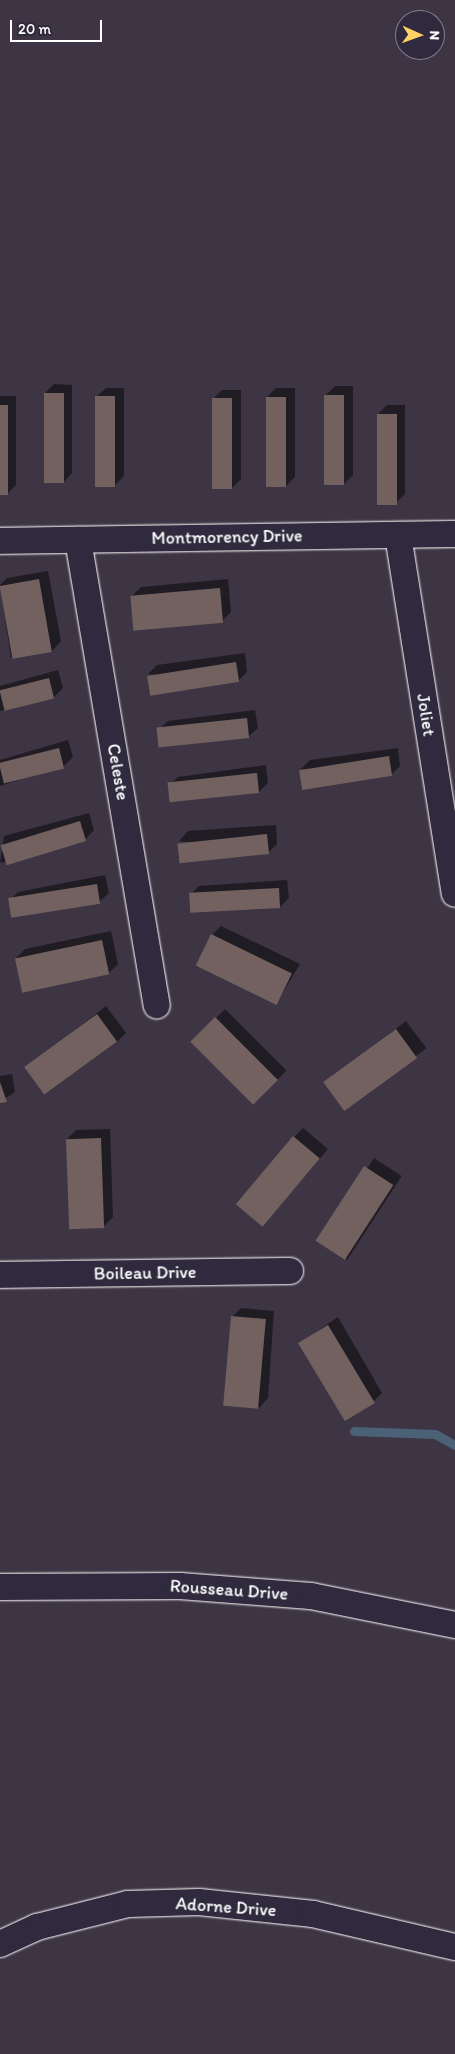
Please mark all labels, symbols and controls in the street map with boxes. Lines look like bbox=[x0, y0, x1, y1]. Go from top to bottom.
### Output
scale bar bbox=[12, 10, 105, 42]
north arrow bbox=[395, 10, 445, 60]
text: 20 m bbox=[18, 20, 51, 38]
text: N bbox=[426, 30, 443, 41]
street label: Montmorency Drive bbox=[151, 525, 303, 549]
street label: Joliet bbox=[412, 692, 440, 738]
street label: Celeste bbox=[102, 742, 134, 802]
street label: Boileau Drive bbox=[93, 1261, 197, 1285]
street label: Rousseau Drive bbox=[169, 1575, 289, 1605]
street label: Adorne Drive bbox=[175, 1893, 277, 1921]

